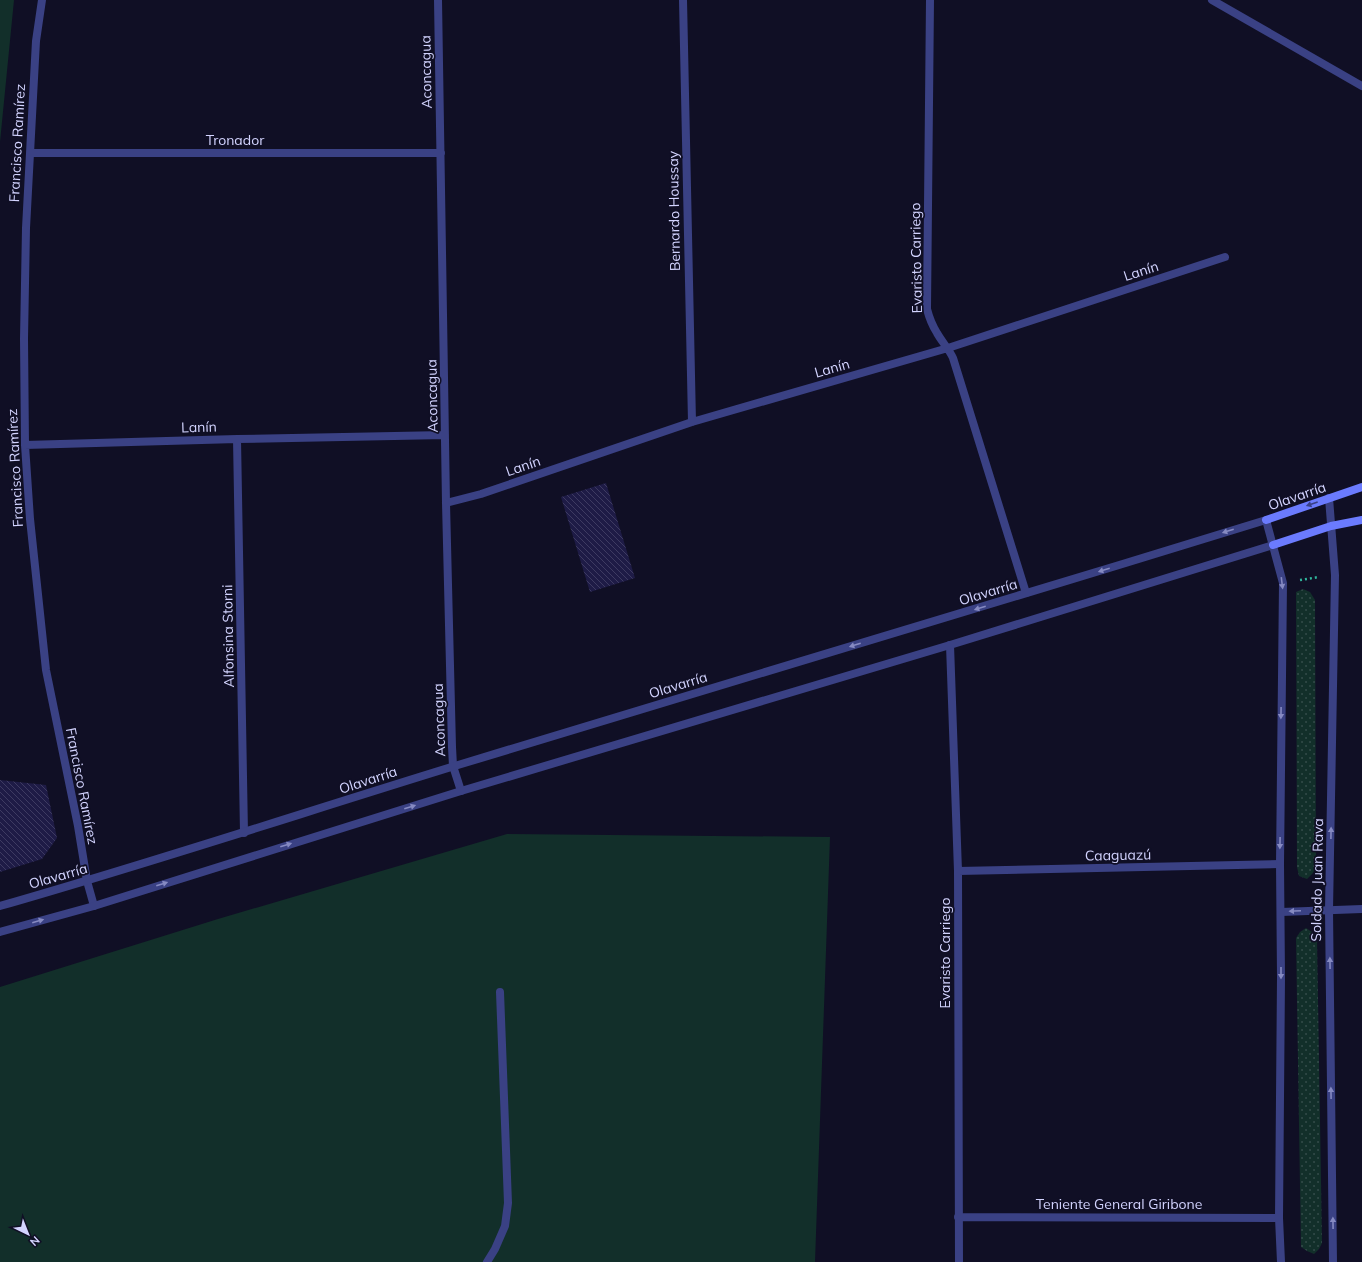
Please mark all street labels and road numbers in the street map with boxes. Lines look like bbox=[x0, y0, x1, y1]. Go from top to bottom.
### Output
street label: Aconcagua bbox=[416, 35, 436, 109]
street label: Francisco Ramírez bbox=[5, 83, 29, 203]
street label: Tronador bbox=[206, 131, 265, 149]
street label: Bernardo Houssay bbox=[664, 150, 684, 271]
street label: Evaristo Carriego bbox=[906, 202, 926, 314]
street label: Lanín bbox=[1121, 257, 1161, 285]
street label: Lanín bbox=[812, 354, 852, 382]
street label: Aconcagua bbox=[422, 359, 442, 433]
street label: Francisco Ramírez bbox=[3, 408, 27, 528]
street label: Lanín bbox=[181, 417, 217, 437]
street label: Lanín bbox=[503, 452, 543, 480]
street label: Olavarría bbox=[1266, 478, 1328, 514]
street label: Olavarría bbox=[957, 575, 1019, 609]
street label: Alfonsina Storni bbox=[218, 584, 238, 688]
street label: Olavarría bbox=[647, 668, 709, 702]
street label: Aconcagua bbox=[429, 683, 449, 757]
street label: Francisco Ramírez bbox=[62, 726, 102, 846]
street label: Olavarría bbox=[337, 762, 399, 798]
street label: Soldado Juan Rava bbox=[1307, 818, 1327, 942]
street label: Caaguazú bbox=[1085, 845, 1151, 865]
street label: Olavarría bbox=[27, 859, 89, 893]
street label: Evaristo Carriego bbox=[936, 898, 954, 1008]
street label: Teniente General Giribone bbox=[1036, 1195, 1202, 1213]

